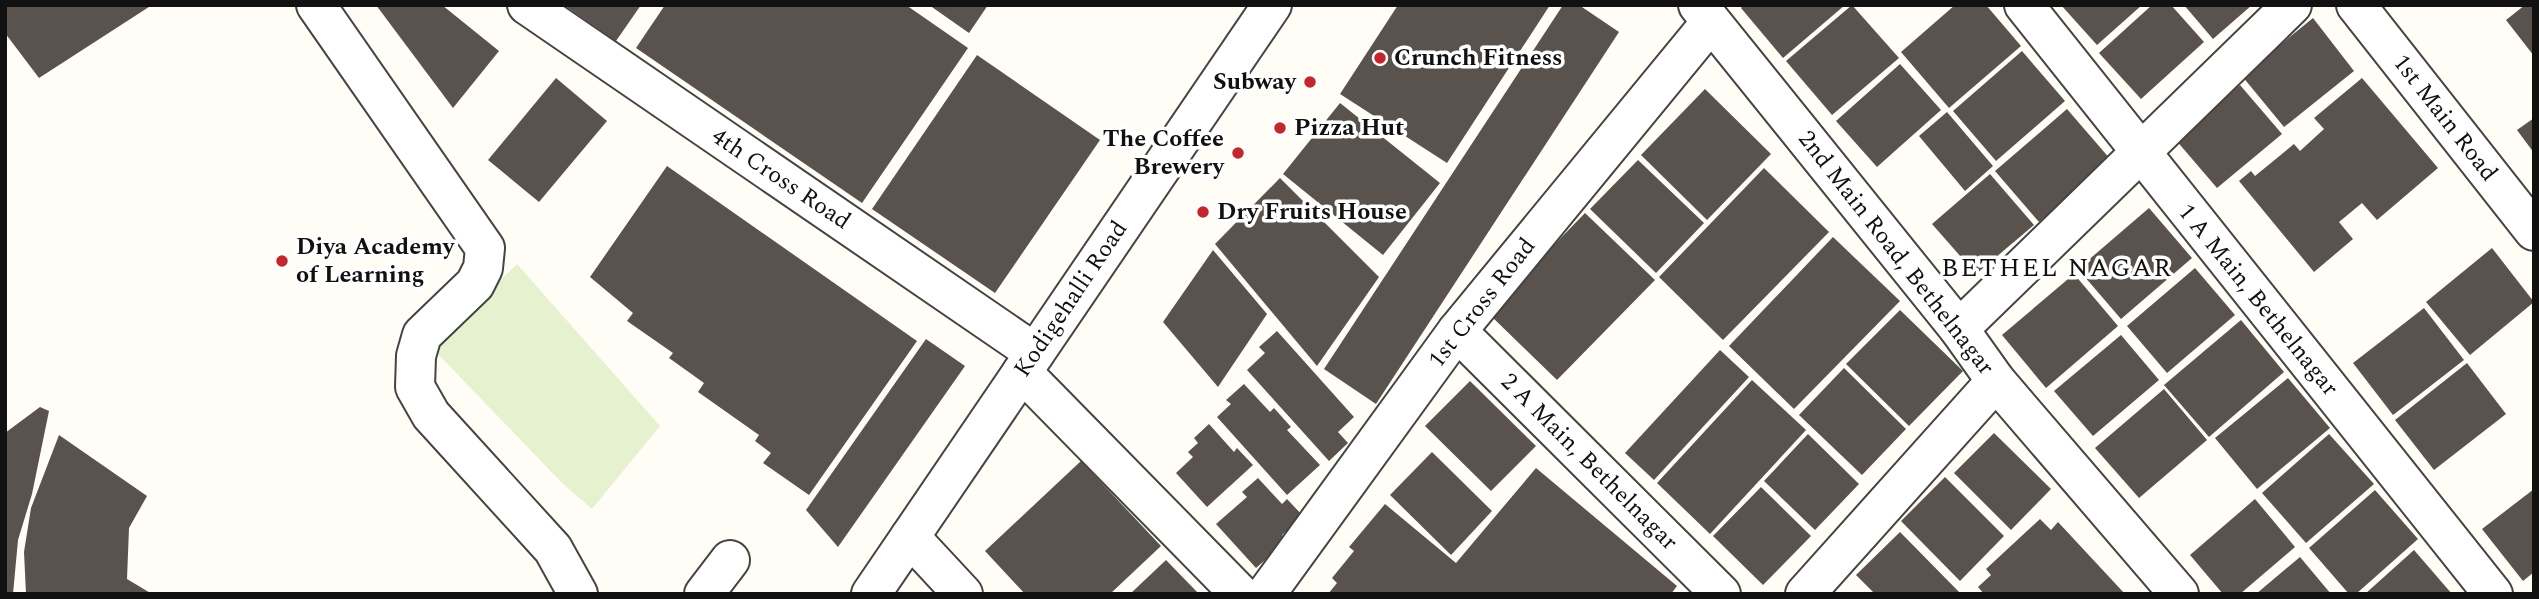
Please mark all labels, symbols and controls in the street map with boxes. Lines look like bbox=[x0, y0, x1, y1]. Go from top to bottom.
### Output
place label: Crunch Fitness bbox=[1394, 40, 1562, 76]
street label: 1st Main Road bbox=[2384, 47, 2506, 189]
marker: Crunch Fitness bbox=[1372, 50, 1388, 66]
place label: Subway bbox=[1213, 64, 1298, 100]
marker: Subway bbox=[1302, 74, 1318, 90]
place label: Pizza Hut bbox=[1294, 110, 1404, 146]
street label: 4th Cross Road bbox=[704, 119, 858, 239]
marker: Pizza Hut bbox=[1272, 120, 1288, 136]
place label: The Coffee Brewery bbox=[1103, 121, 1226, 185]
street label: 2nd Main Road, Bethelnagar bbox=[1789, 123, 2003, 383]
marker: The Coffee Brewery bbox=[1230, 145, 1246, 161]
place label: Dry Fruits House bbox=[1217, 194, 1407, 230]
street label: 1 A Main, Bethelnagar bbox=[2169, 196, 2347, 404]
marker: Dry Fruits House bbox=[1195, 204, 1211, 220]
street label: Kodigehalli Road bbox=[1005, 213, 1137, 385]
place label: Diya Academy of Learning bbox=[296, 229, 456, 293]
street label: 1st Cross Road bbox=[1419, 230, 1545, 376]
district label: BETHEL NAGAR bbox=[1941, 248, 2173, 288]
marker: Diya Academy of Learning bbox=[274, 253, 290, 269]
street label: 2 A Main, Bethelnagar bbox=[1492, 365, 1686, 559]

